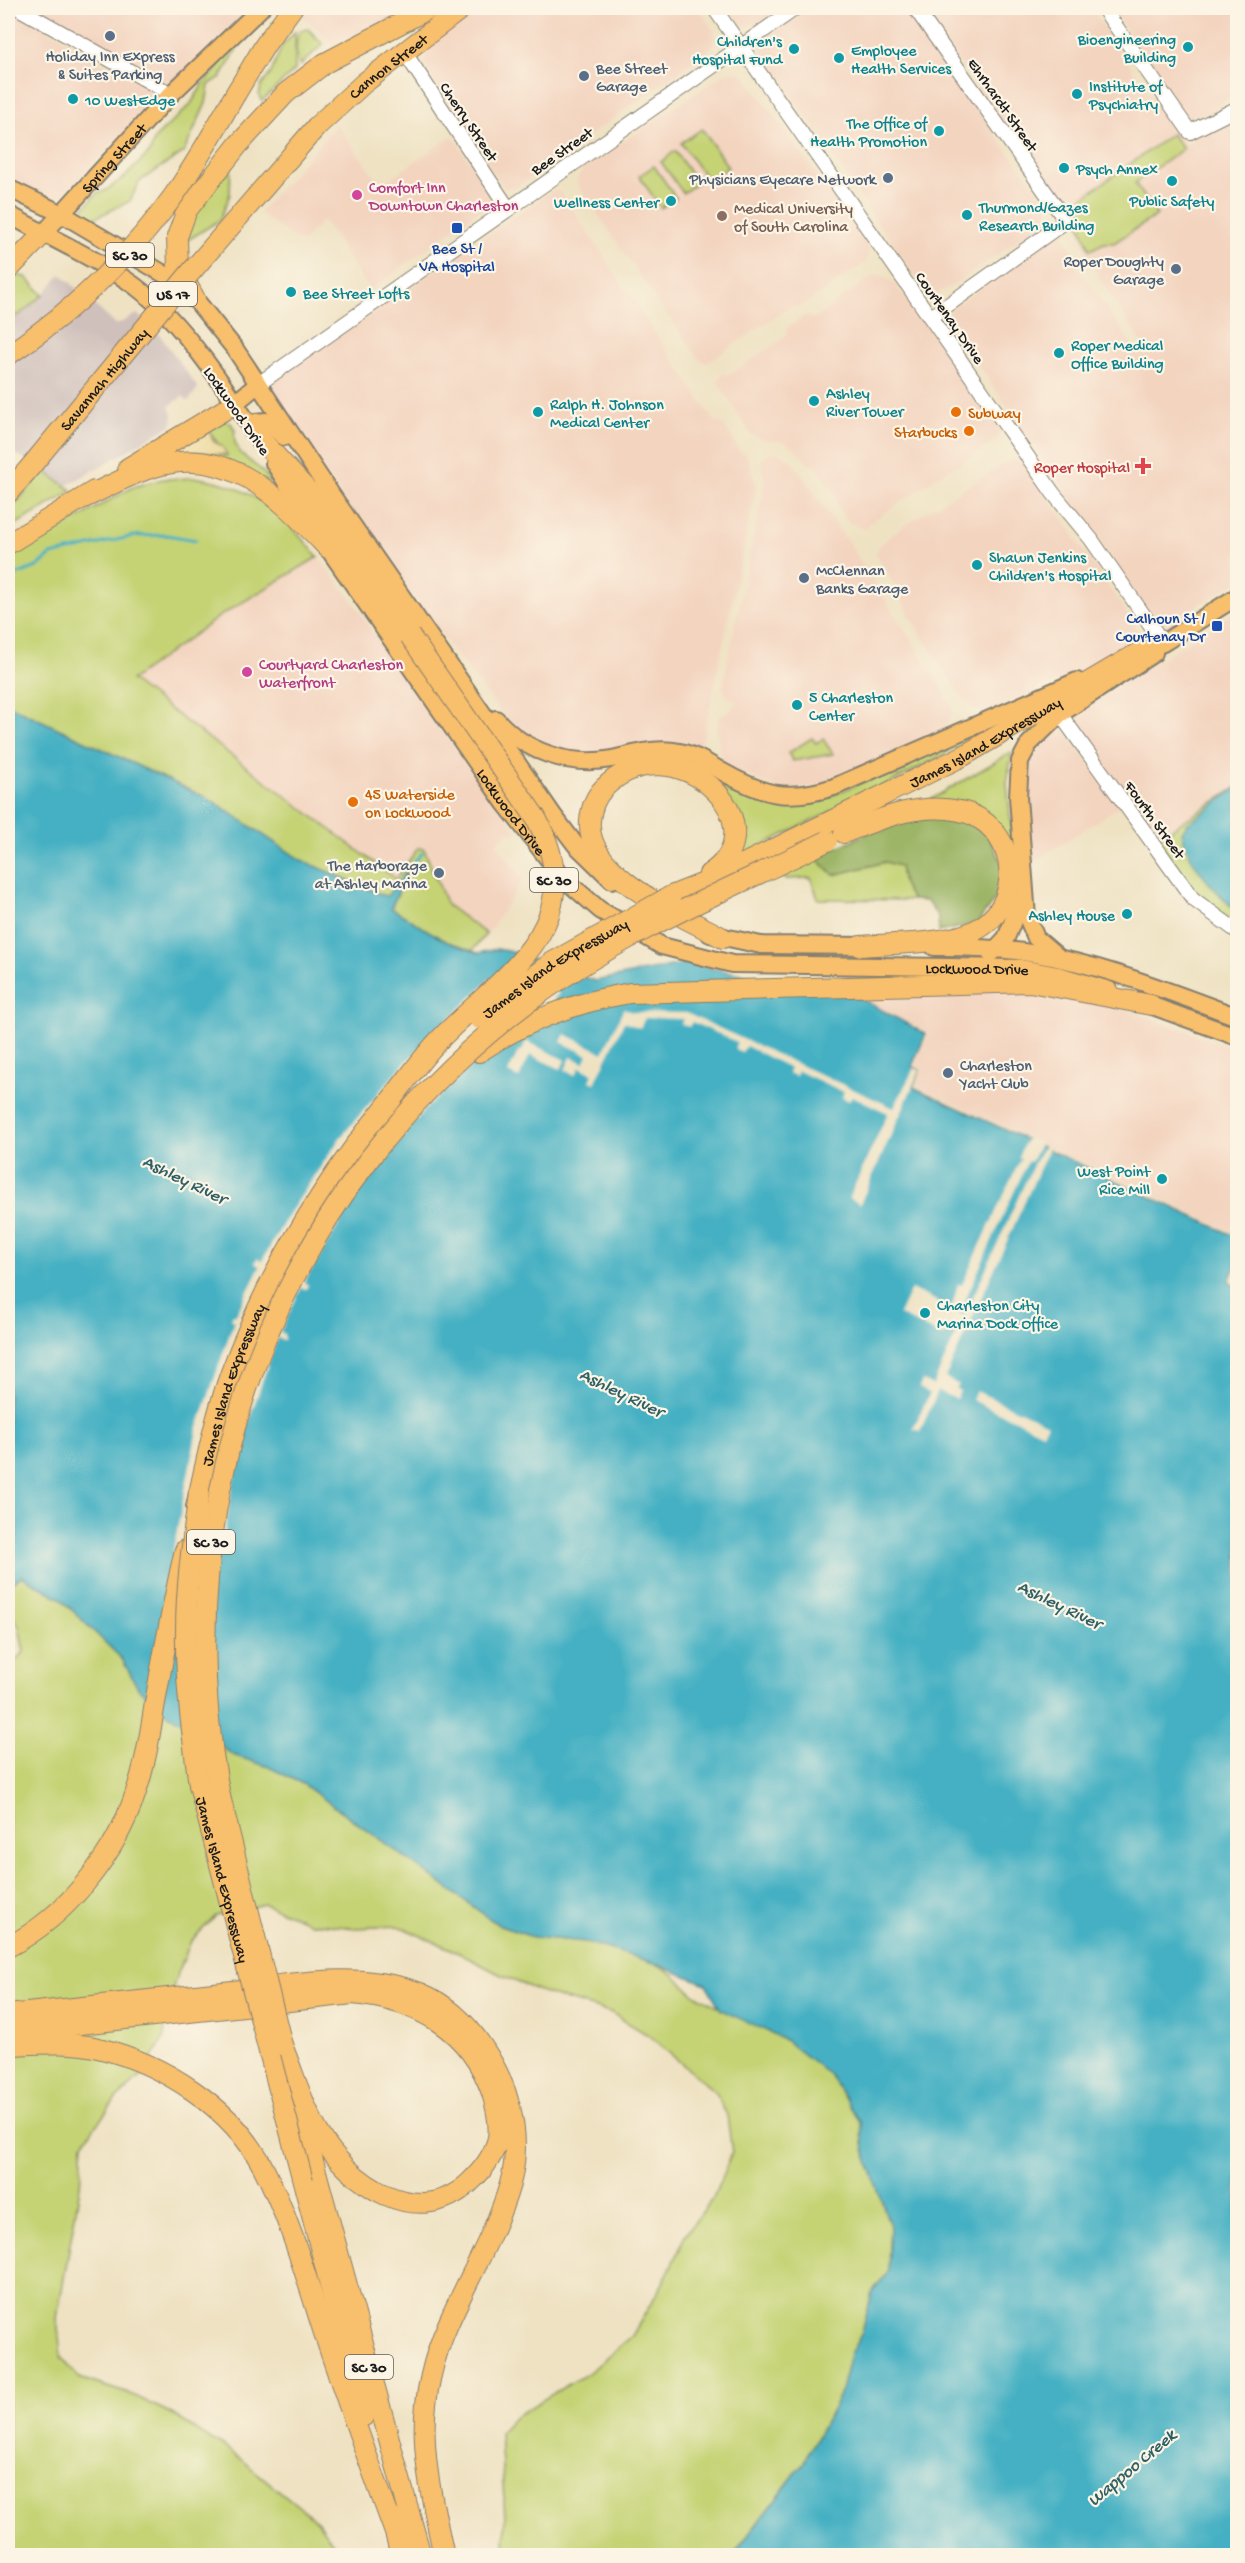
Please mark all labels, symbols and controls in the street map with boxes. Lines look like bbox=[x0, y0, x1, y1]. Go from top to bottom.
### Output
marker: Holiday Inn Express & Suites Parking bbox=[103, 29, 117, 43]
street label: Cannon Street bbox=[346, 31, 434, 105]
place label: Bioengineering Building bbox=[1077, 32, 1176, 69]
place label: Children's Hospital Fund bbox=[692, 34, 784, 71]
marker: Bioengineering Building bbox=[1181, 40, 1195, 54]
marker: Children's Hospital Fund bbox=[787, 42, 801, 56]
place label: Employee Health Services bbox=[851, 43, 952, 80]
place label: Holiday Inn Express & Suites Parking bbox=[45, 49, 176, 86]
marker: Employee Health Services bbox=[832, 51, 846, 65]
street label: Ehrhardt Street bbox=[962, 56, 1041, 158]
place label: Bee Street Garage bbox=[595, 61, 669, 98]
marker: Bee Street Garage bbox=[577, 69, 591, 83]
place label: Institute of Psychiatry bbox=[1088, 79, 1163, 116]
street label: Cherry Street bbox=[434, 80, 501, 167]
marker: Institute of Psychiatry bbox=[1070, 87, 1084, 101]
marker: 10 WestEdge bbox=[66, 92, 80, 106]
place label: 10 WestEdge bbox=[84, 93, 176, 112]
place label: The Office of Health Promotion bbox=[810, 116, 928, 153]
street label: Spring Street bbox=[79, 120, 153, 198]
street label: Bee Street bbox=[528, 124, 599, 182]
marker: The Office of Health Promotion bbox=[932, 124, 946, 138]
marker: Psych Annex bbox=[1057, 161, 1071, 175]
place label: Psych Annex bbox=[1075, 162, 1158, 181]
marker: Physicians Eyecare Network bbox=[881, 171, 895, 185]
place label: Physicians Eyecare Network bbox=[688, 172, 878, 191]
marker: Public Safety bbox=[1165, 174, 1179, 188]
place label: Comfort Inn Downtown Charleston bbox=[368, 180, 519, 217]
marker: Comfort Inn Downtown Charleston bbox=[350, 188, 364, 202]
marker: Wellness Center bbox=[664, 194, 678, 208]
place label: Public Safety bbox=[1129, 194, 1215, 213]
place label: Wellness Center bbox=[554, 195, 660, 214]
place label: Thurmond/Gazes Research Building bbox=[978, 200, 1094, 237]
place label: Medical University of South Carolina bbox=[734, 201, 853, 238]
marker: Thurmond/Gazes Research Building bbox=[960, 208, 974, 222]
marker: Medical University of South Carolina bbox=[715, 209, 729, 223]
marker: Bee St / VA Hospital bbox=[450, 221, 464, 235]
place label: Bee St / VA Hospital bbox=[418, 241, 495, 278]
road number: SC 30 bbox=[106, 243, 154, 267]
place label: Roper Doughty Garage bbox=[1063, 254, 1165, 291]
marker: Roper Doughty Garage bbox=[1169, 262, 1183, 276]
street label: Courtenay Drive bbox=[909, 269, 987, 369]
road number: US 17 bbox=[149, 282, 197, 306]
marker: Bee Street Lofts bbox=[284, 285, 298, 299]
place label: Bee Street Lofts bbox=[302, 286, 411, 305]
street label: Savannah Highway bbox=[58, 325, 154, 436]
place label: Roper Medical Office Building bbox=[1071, 338, 1164, 375]
marker: Roper Medical Office Building bbox=[1052, 346, 1066, 360]
street label: Lockwood Drive bbox=[198, 364, 273, 461]
place label: Ashley River Tower bbox=[826, 386, 905, 423]
marker: Ashley River Tower bbox=[807, 394, 821, 408]
place label: Ralph H. Johnson Medical Center bbox=[550, 397, 664, 434]
marker: Ralph H. Johnson Medical Center bbox=[531, 405, 545, 419]
marker: Subway bbox=[949, 405, 963, 419]
place label: Subway bbox=[968, 406, 1021, 425]
marker: Starbucks bbox=[962, 424, 976, 438]
place label: Starbucks bbox=[894, 425, 958, 444]
marker: Roper Hospital bbox=[1134, 457, 1152, 475]
place label: Roper Hospital bbox=[1034, 460, 1130, 479]
place label: Shawn Jenkins Children's Hospital bbox=[989, 550, 1112, 587]
marker: Shawn Jenkins Children's Hospital bbox=[970, 558, 984, 572]
place label: McClennan Banks Garage bbox=[815, 563, 909, 600]
marker: McClennan Banks Garage bbox=[797, 571, 811, 585]
place label: Calhoun St / Courtenay Dr bbox=[1116, 611, 1206, 648]
marker: Calhoun St / Courtenay Dr bbox=[1210, 619, 1224, 633]
place label: Courtyard Charleston Waterfront bbox=[259, 657, 404, 694]
marker: Courtyard Charleston Waterfront bbox=[240, 665, 254, 679]
place label: 5 Charleston Center bbox=[809, 690, 894, 727]
street label: James Island Expressway bbox=[907, 694, 1066, 794]
marker: 5 Charleston Center bbox=[790, 698, 804, 712]
street label: Lockwood Drive bbox=[471, 766, 549, 861]
street label: Fourth Street bbox=[1118, 778, 1189, 865]
place label: 45 Waterside on Lockwood bbox=[365, 787, 455, 824]
marker: 45 Waterside on Lockwood bbox=[346, 795, 360, 809]
place label: The Harborage at Ashley Marina bbox=[315, 858, 428, 895]
marker: The Harborage at Ashley Marina bbox=[432, 866, 446, 880]
road number: SC 30 bbox=[530, 868, 578, 892]
marker: Ashley House bbox=[1120, 907, 1134, 921]
place label: Ashley House bbox=[1029, 908, 1116, 927]
street label: James Island Expressway bbox=[480, 916, 633, 1024]
street label: Lockwood Drive bbox=[925, 961, 1031, 982]
place label: Charleston Yacht Club bbox=[958, 1058, 1032, 1095]
marker: Charleston Yacht Club bbox=[941, 1066, 955, 1080]
water label: Ashley River bbox=[139, 1152, 232, 1212]
place label: West Point Rice Mill bbox=[1077, 1164, 1151, 1201]
marker: West Point Rice Mill bbox=[1155, 1172, 1169, 1186]
place label: Charleston City Marina Dock Office bbox=[937, 1298, 1059, 1335]
street label: James Island Expressway bbox=[199, 1301, 272, 1468]
marker: Charleston City Marina Dock Office bbox=[918, 1306, 932, 1320]
water label: Ashley River bbox=[576, 1365, 669, 1425]
road number: SC 30 bbox=[187, 1530, 235, 1554]
water label: Ashley River bbox=[1014, 1577, 1107, 1637]
street label: James Island Expressway bbox=[190, 1795, 251, 1965]
road number: SC 30 bbox=[345, 2355, 393, 2379]
water label: Wappoo Creek bbox=[1084, 2425, 1182, 2512]

